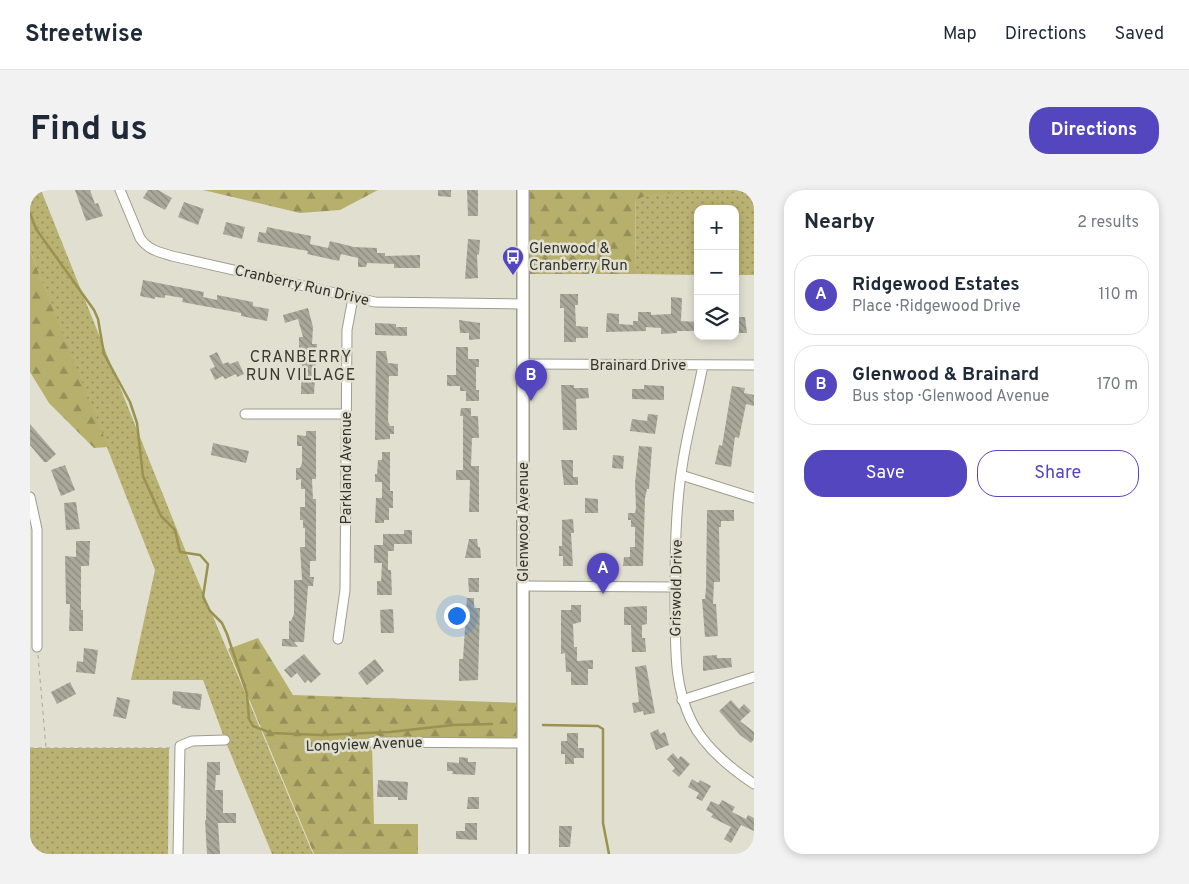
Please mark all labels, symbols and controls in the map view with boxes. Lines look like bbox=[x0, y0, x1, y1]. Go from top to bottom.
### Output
text: Streetwise bbox=[25, 20, 143, 50]
text: Map bbox=[943, 23, 977, 46]
text: Directions bbox=[1005, 23, 1087, 46]
text: Saved bbox=[1115, 23, 1164, 46]
button: Directions bbox=[1029, 107, 1159, 154]
text: Find us bbox=[30, 108, 148, 152]
map controls bbox=[694, 205, 739, 340]
button: + bbox=[694, 205, 739, 250]
text: Nearby bbox=[804, 209, 875, 236]
text: 2 results bbox=[1077, 213, 1139, 233]
place label: Glenwood & Cranberry Run bbox=[529, 240, 628, 276]
bus stop icon: Glenwood & Cranberry Run bbox=[501, 245, 525, 276]
button: − bbox=[694, 250, 739, 295]
street label: Cranberry Run Drive bbox=[232, 262, 371, 311]
text: Ridgewood Estates bbox=[852, 273, 1020, 297]
text: A bbox=[815, 285, 827, 305]
text: 110 m bbox=[1098, 285, 1138, 305]
button: layers bbox=[694, 295, 739, 340]
text: Place · Ridgewood Drive bbox=[852, 297, 1021, 317]
district label: CRANBERRY RUN VILLAGE bbox=[246, 348, 356, 386]
street label: Brainard Drive bbox=[590, 357, 686, 376]
pin: B bbox=[515, 360, 547, 401]
text: Glenwood & Brainard bbox=[852, 363, 1039, 387]
text: B bbox=[815, 375, 827, 395]
text: 170 m bbox=[1097, 375, 1138, 395]
text: Bus stop · Glenwood Avenue bbox=[852, 387, 1049, 407]
street label: Parkland Avenue bbox=[338, 411, 357, 525]
button: Save bbox=[804, 450, 967, 497]
button: Share bbox=[977, 450, 1139, 497]
street label: Glenwood Avenue bbox=[515, 462, 534, 582]
street label: Griswold Drive bbox=[667, 539, 688, 637]
pin: A bbox=[587, 553, 619, 594]
your location bbox=[444, 603, 470, 629]
street label: Longview Avenue bbox=[305, 734, 423, 757]

